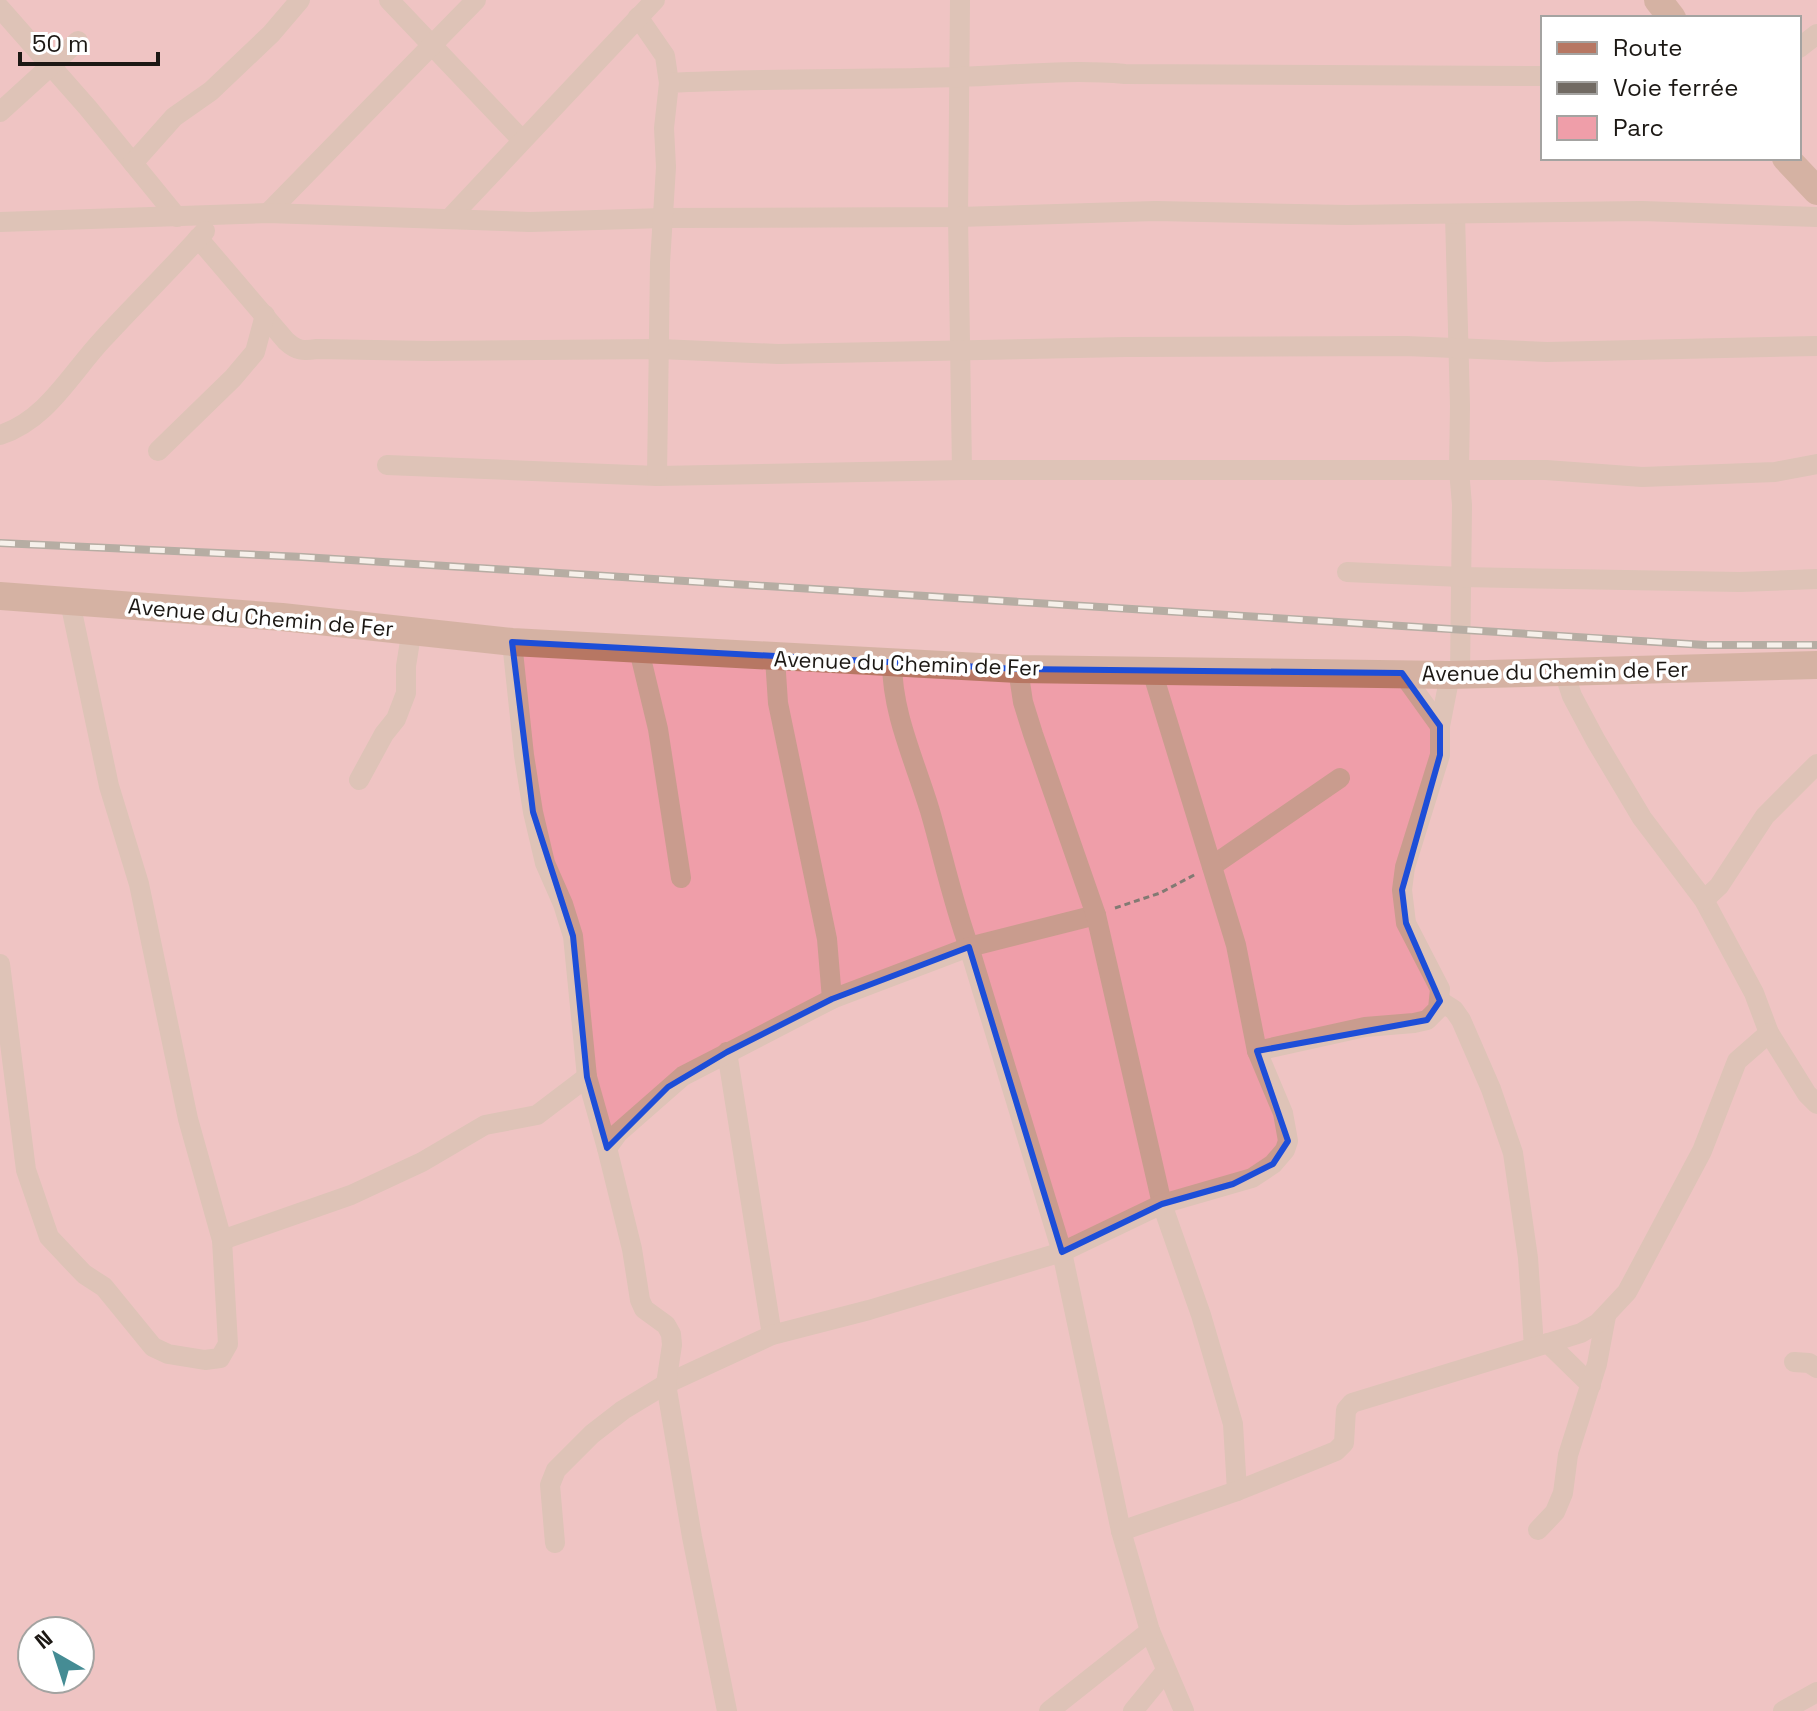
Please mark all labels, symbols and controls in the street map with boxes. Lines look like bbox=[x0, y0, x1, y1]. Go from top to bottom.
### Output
scale bar bbox=[20, 16, 158, 66]
legend bbox=[1541, 16, 1801, 160]
text: 50 m bbox=[32, 28, 89, 59]
text: Route bbox=[1613, 32, 1682, 63]
text: Voie ferrée bbox=[1613, 72, 1738, 103]
text: Parc bbox=[1613, 112, 1664, 143]
street label: Avenue du Chemin de Fer bbox=[127, 591, 395, 643]
street label: Avenue du Chemin de Fer bbox=[773, 644, 1041, 682]
street label: Avenue du Chemin de Fer bbox=[1421, 655, 1689, 687]
north arrow bbox=[16, 1615, 96, 1695]
text: N bbox=[29, 1624, 58, 1655]

